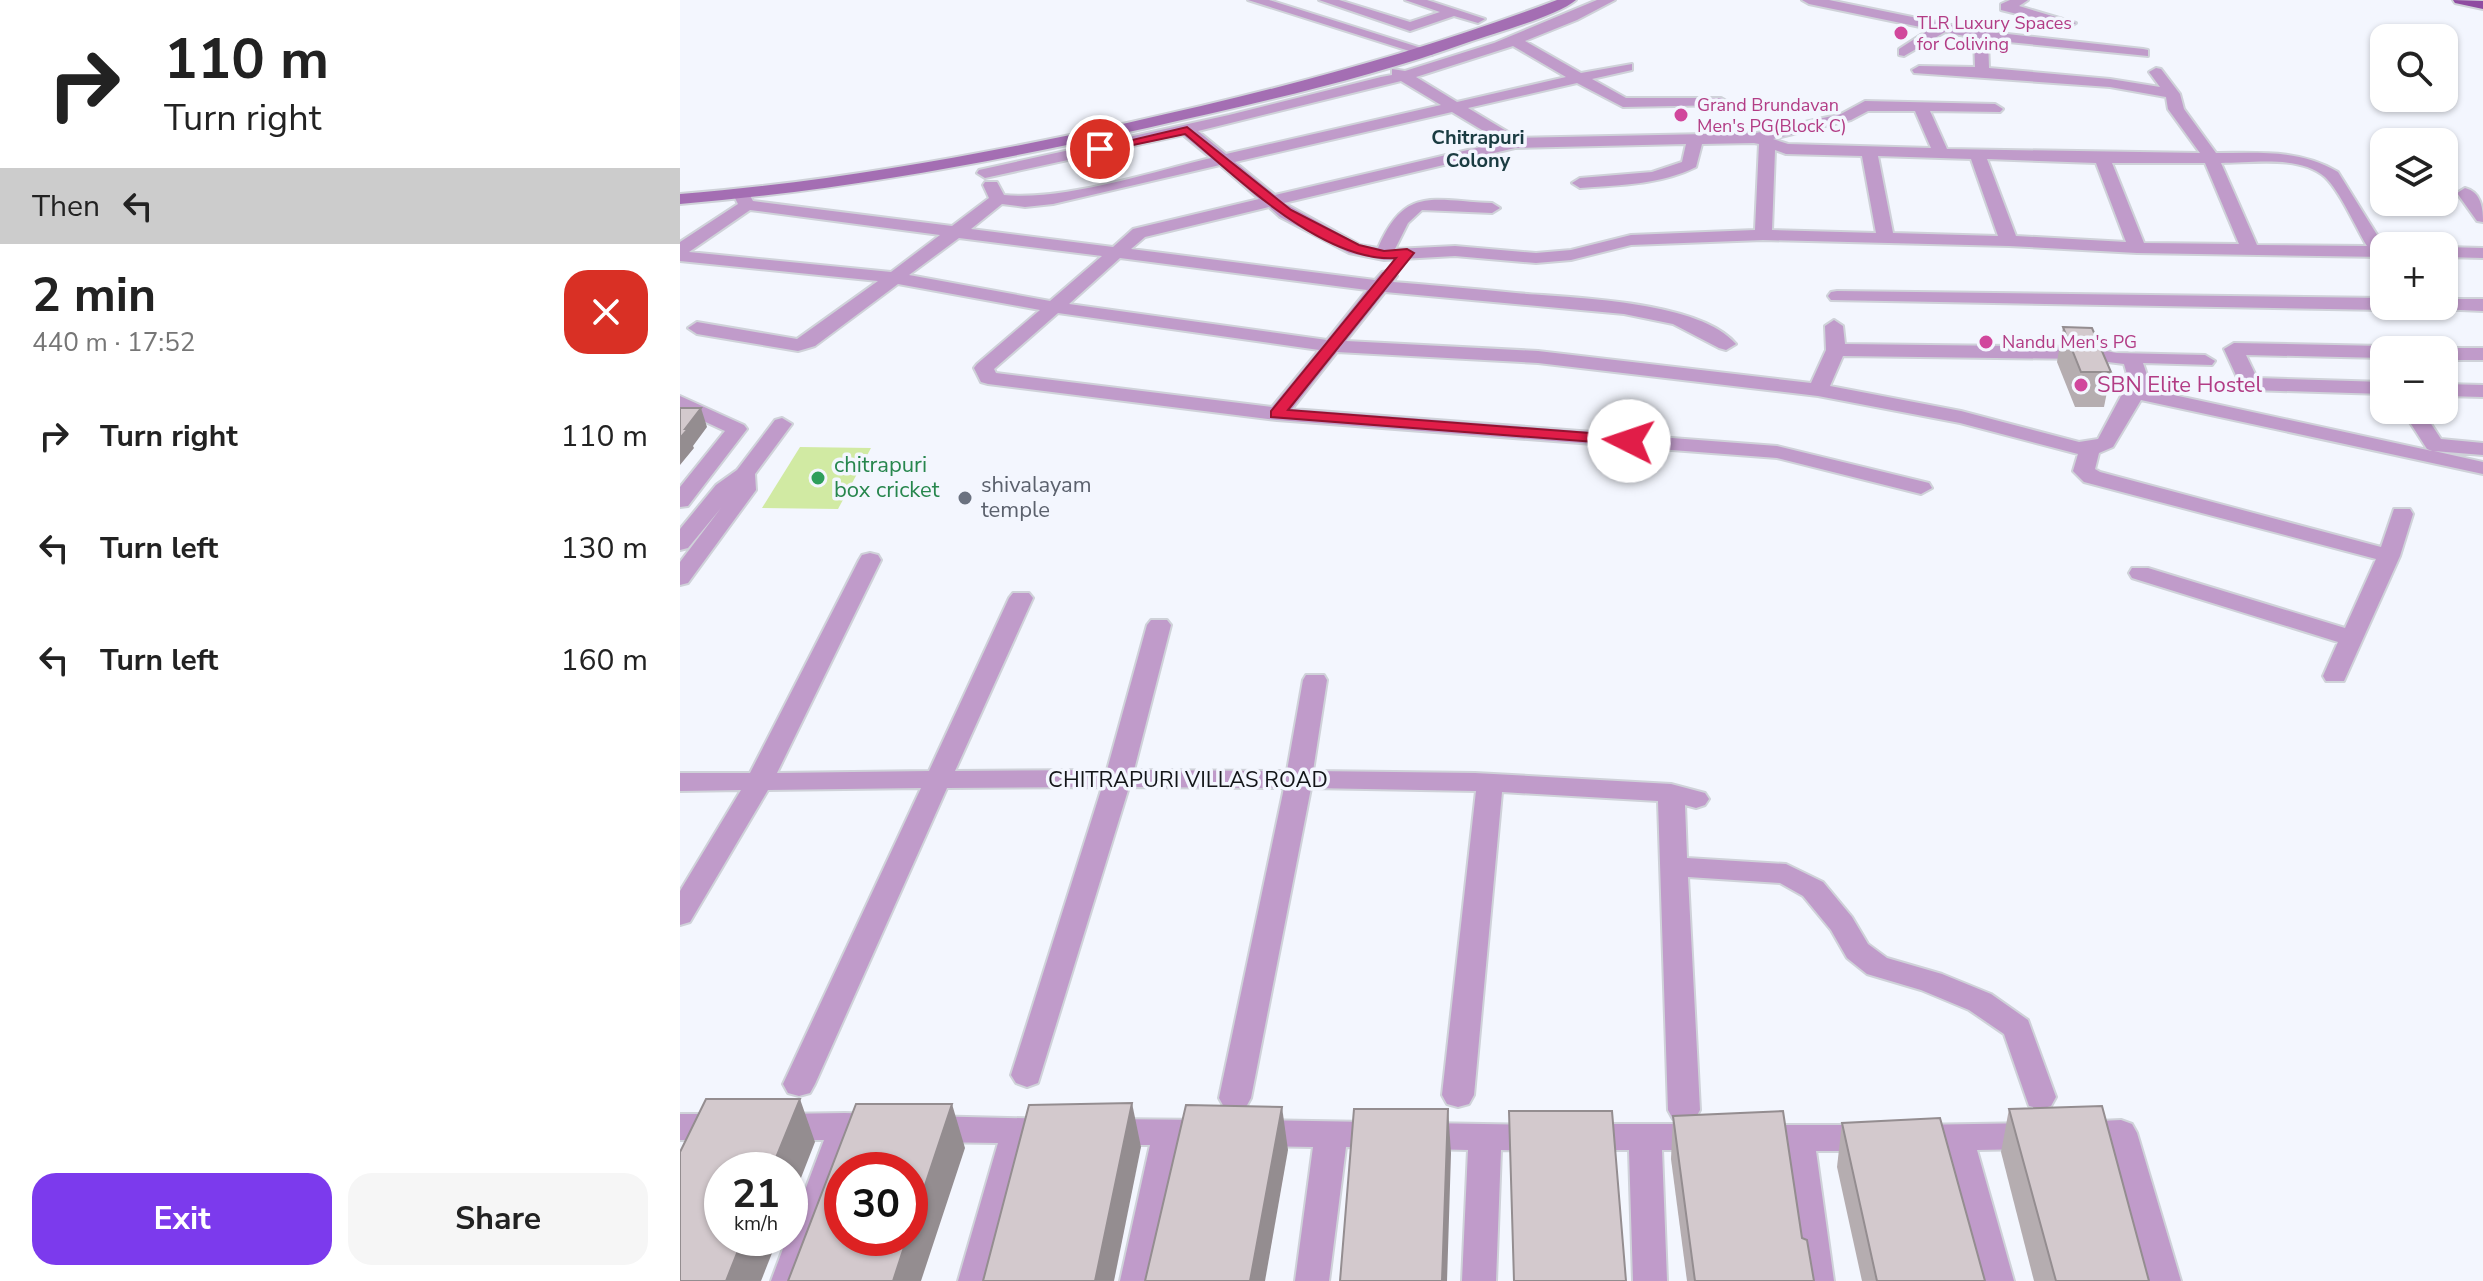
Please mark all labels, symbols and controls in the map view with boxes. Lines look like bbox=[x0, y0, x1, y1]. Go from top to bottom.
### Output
place label: TLR Luxury Spaces for Coliving bbox=[1917, 11, 2072, 56]
text: 110 m bbox=[164, 21, 329, 98]
marker: TLR Luxury Spaces for Coliving bbox=[1892, 24, 1910, 42]
map controls bbox=[2370, 24, 2458, 424]
button: search bbox=[2370, 24, 2458, 112]
icon: right bbox=[32, 32, 136, 136]
place label: Grand Brundavan Men's PG(Block C) bbox=[1697, 93, 1847, 138]
text: Turn right bbox=[164, 94, 321, 143]
marker: Grand Brundavan Men's PG(Block C) bbox=[1672, 106, 1690, 124]
pin bbox=[1066, 115, 1134, 183]
district label: Chitrapuri Colony bbox=[1431, 124, 1525, 174]
icon: arrive bbox=[1078, 127, 1122, 171]
button: layers bbox=[2370, 128, 2458, 216]
icon: left bbox=[116, 184, 160, 228]
text: Then bbox=[32, 186, 100, 227]
button: + bbox=[2370, 232, 2458, 320]
text: 2 min bbox=[32, 262, 156, 328]
button: close bbox=[564, 270, 648, 354]
text: 440 m · 17:52 bbox=[32, 325, 195, 360]
place label: Nandu Men's PG bbox=[2002, 330, 2137, 354]
marker: Nandu Men's PG bbox=[1977, 333, 1995, 351]
button: − bbox=[2370, 336, 2458, 424]
place label: SBN Elite Hostel bbox=[2097, 370, 2262, 400]
marker: SBN Elite Hostel bbox=[2072, 376, 2090, 394]
position arrow bbox=[1587, 399, 1671, 483]
icon: right bbox=[32, 414, 76, 458]
text: Turn right bbox=[100, 416, 238, 457]
text: 110 m bbox=[561, 416, 648, 457]
place label: chitrapuri box cricket bbox=[834, 450, 940, 505]
marker: chitrapuri box cricket bbox=[809, 469, 827, 487]
place label: shivalayam temple bbox=[981, 470, 1092, 525]
marker: shivalayam temple bbox=[956, 489, 974, 507]
icon: left bbox=[32, 526, 76, 570]
text: Turn left bbox=[100, 528, 218, 569]
text: 130 m bbox=[561, 528, 648, 569]
icon: left bbox=[32, 638, 76, 682]
text: Turn left bbox=[100, 640, 218, 681]
text: 160 m bbox=[561, 640, 648, 681]
street label: CHITRAPURI VILLAS ROAD bbox=[1048, 765, 1328, 795]
speed limit sign: 30 bbox=[824, 1152, 928, 1256]
text: 21 bbox=[732, 1167, 780, 1221]
button: Exit bbox=[32, 1173, 332, 1265]
button: Share bbox=[348, 1173, 648, 1265]
text: km/h bbox=[734, 1210, 778, 1237]

